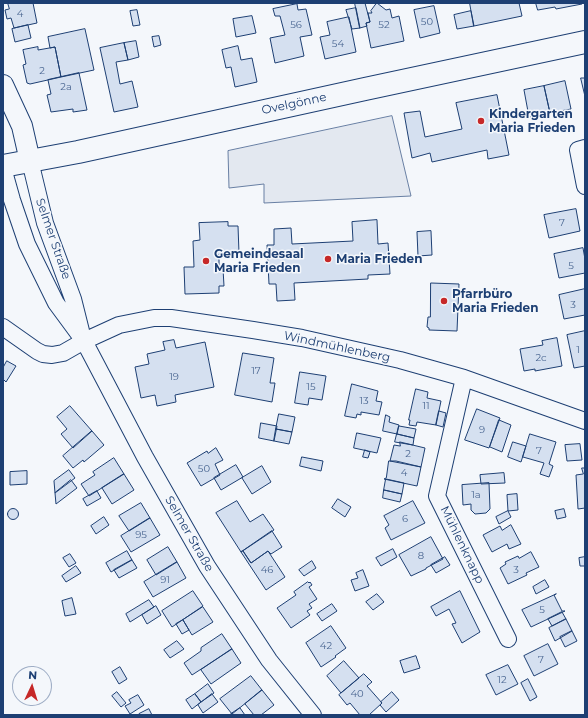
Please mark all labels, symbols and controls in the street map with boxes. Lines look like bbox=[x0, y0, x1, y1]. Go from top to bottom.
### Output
house number: 4 bbox=[17, 8, 23, 20]
house number: 50 bbox=[421, 16, 433, 28]
house number: 56 bbox=[290, 19, 302, 31]
house number: 52 bbox=[378, 19, 390, 31]
house number: 54 bbox=[332, 38, 344, 50]
house number: 2 bbox=[39, 65, 45, 77]
house number: 2a bbox=[60, 81, 72, 93]
street label: Ovelgönne bbox=[260, 90, 328, 118]
place label: Kindergarten Maria Frieden bbox=[489, 107, 575, 135]
marker: Kindergarten Maria Frieden bbox=[476, 116, 486, 126]
street label: Selmer Straße bbox=[32, 197, 74, 281]
house number: 7 bbox=[559, 217, 565, 229]
place label: Gemeindesaal Maria Frieden bbox=[214, 247, 304, 275]
place label: Maria Frieden bbox=[336, 252, 422, 266]
marker: Maria Frieden bbox=[323, 254, 333, 264]
marker: Gemeindesaal Maria Frieden bbox=[201, 256, 211, 266]
house number: 5 bbox=[568, 260, 574, 272]
place label: Pfarrbüro Maria Frieden bbox=[452, 287, 538, 315]
marker: Pfarrbüro Maria Frieden bbox=[439, 296, 449, 306]
house number: 3 bbox=[570, 299, 576, 311]
street label: Windmühlenberg bbox=[283, 329, 391, 365]
house number: 1 bbox=[576, 344, 580, 356]
house number: 2c bbox=[535, 352, 547, 364]
house number: 17 bbox=[251, 365, 261, 377]
house number: 19 bbox=[169, 371, 179, 383]
house number: 15 bbox=[306, 381, 316, 393]
house number: 13 bbox=[359, 395, 369, 407]
house number: 11 bbox=[422, 400, 430, 412]
house number: 9 bbox=[479, 424, 485, 436]
house number: 7 bbox=[536, 445, 542, 457]
house number: 2 bbox=[405, 448, 411, 460]
house number: 50 bbox=[198, 463, 210, 475]
house number: 4 bbox=[401, 467, 407, 479]
house number: 1a bbox=[471, 489, 481, 501]
street label: Selmer Straße bbox=[162, 494, 216, 574]
street label: Mühlenknapp bbox=[437, 504, 487, 586]
house number: 6 bbox=[402, 513, 408, 525]
house number: 95 bbox=[135, 529, 147, 541]
house number: 8 bbox=[418, 550, 424, 562]
house number: 46 bbox=[261, 564, 273, 576]
house number: 3 bbox=[513, 564, 519, 576]
house number: 91 bbox=[160, 574, 170, 586]
house number: 5 bbox=[539, 604, 545, 616]
house number: 42 bbox=[320, 640, 332, 652]
house number: 7 bbox=[538, 654, 544, 666]
north arrow bbox=[12, 666, 52, 706]
text: N bbox=[28, 668, 38, 682]
house number: 12 bbox=[497, 674, 507, 686]
house number: 40 bbox=[350, 688, 364, 700]

